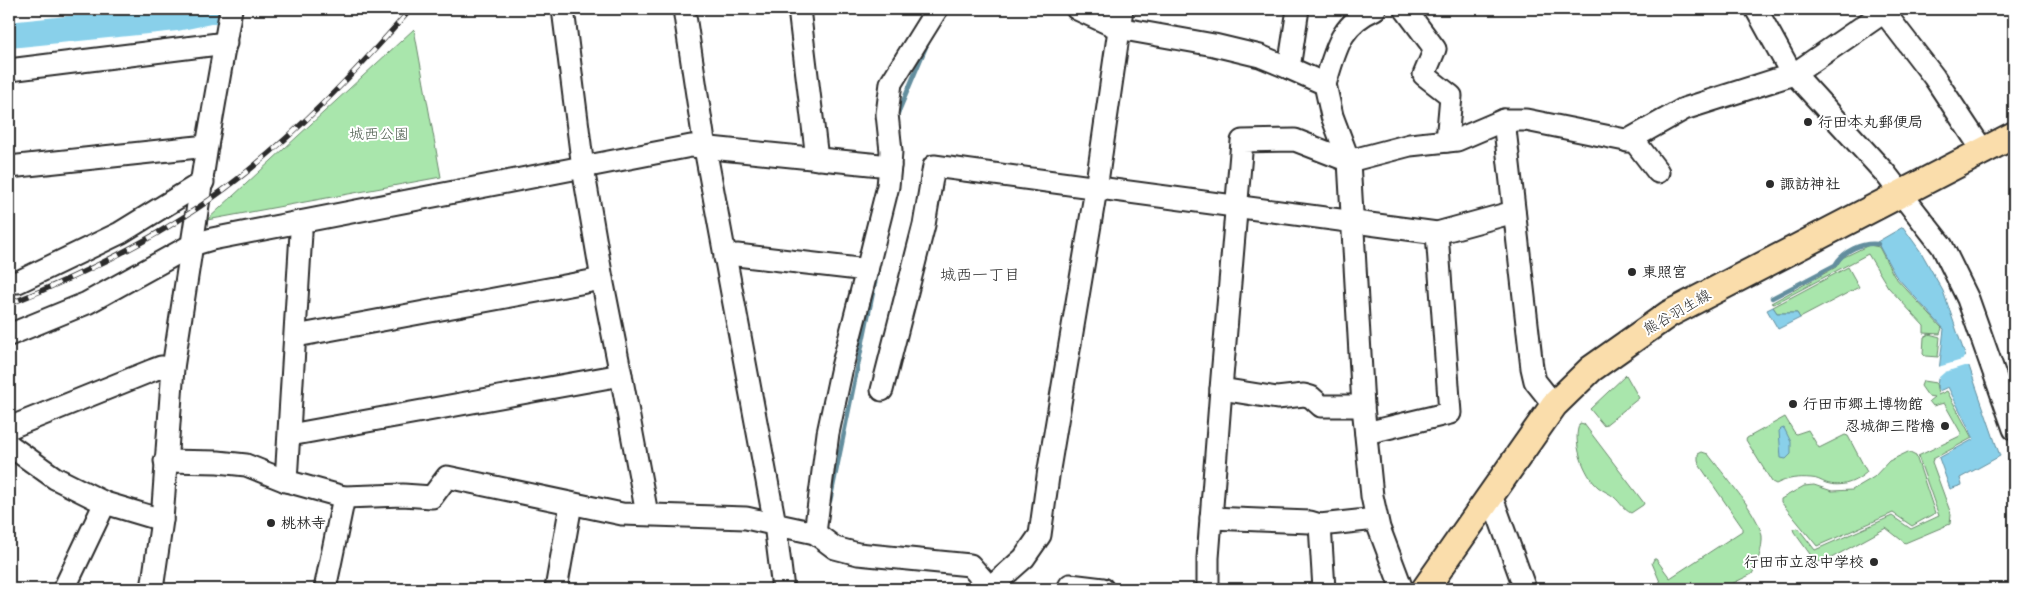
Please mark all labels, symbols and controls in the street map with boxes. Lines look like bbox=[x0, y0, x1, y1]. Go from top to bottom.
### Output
place label: 行田本丸郵便局 bbox=[1818, 113, 1923, 133]
marker: 行田本丸郵便局 bbox=[1802, 116, 1814, 128]
park label: 城西公園 bbox=[349, 125, 409, 145]
place label: 諏訪神社 bbox=[1780, 175, 1840, 195]
marker: 諏訪神社 bbox=[1764, 178, 1776, 190]
place label: 東照宮 bbox=[1642, 263, 1687, 283]
district label: 城西一丁目 bbox=[940, 265, 1020, 286]
marker: 東照宮 bbox=[1626, 266, 1638, 278]
street label: 熊谷羽生線 bbox=[1640, 285, 1715, 340]
place label: 行田市郷土博物館 bbox=[1803, 395, 1923, 415]
marker: 行田市郷土博物館 bbox=[1787, 398, 1799, 410]
place label: 忍城御三階櫓 bbox=[1845, 417, 1935, 437]
marker: 忍城御三階櫓 bbox=[1939, 420, 1951, 432]
place label: 桃林寺 bbox=[281, 514, 326, 534]
marker: 桃林寺 bbox=[265, 517, 277, 529]
place label: 行田市立忍中学校 bbox=[1744, 553, 1864, 573]
marker: 行田市立忍中学校 bbox=[1868, 556, 1880, 568]

